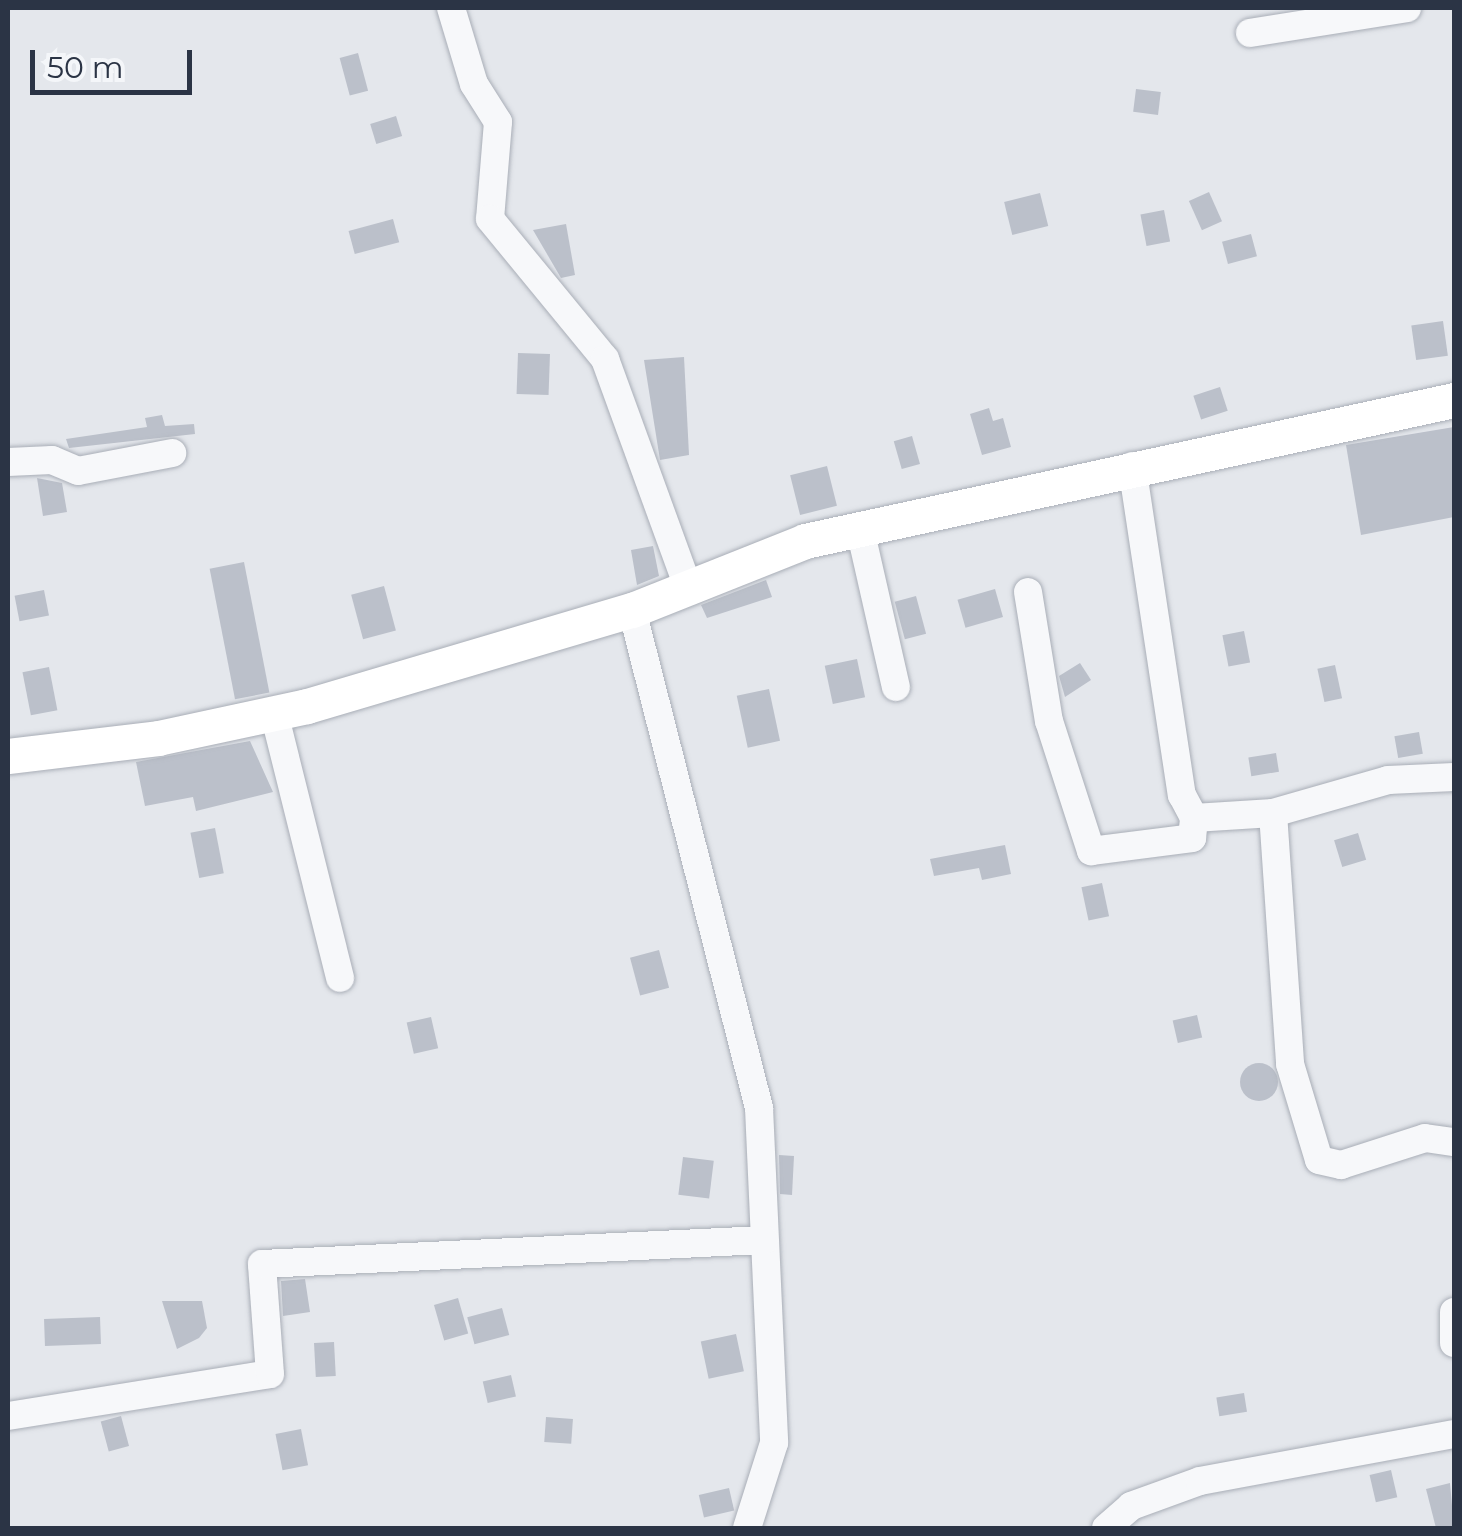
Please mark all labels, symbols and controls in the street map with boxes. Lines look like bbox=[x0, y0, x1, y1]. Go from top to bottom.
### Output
scale bar bbox=[35, 30, 198, 92]
text: 50 m bbox=[47, 49, 124, 86]

